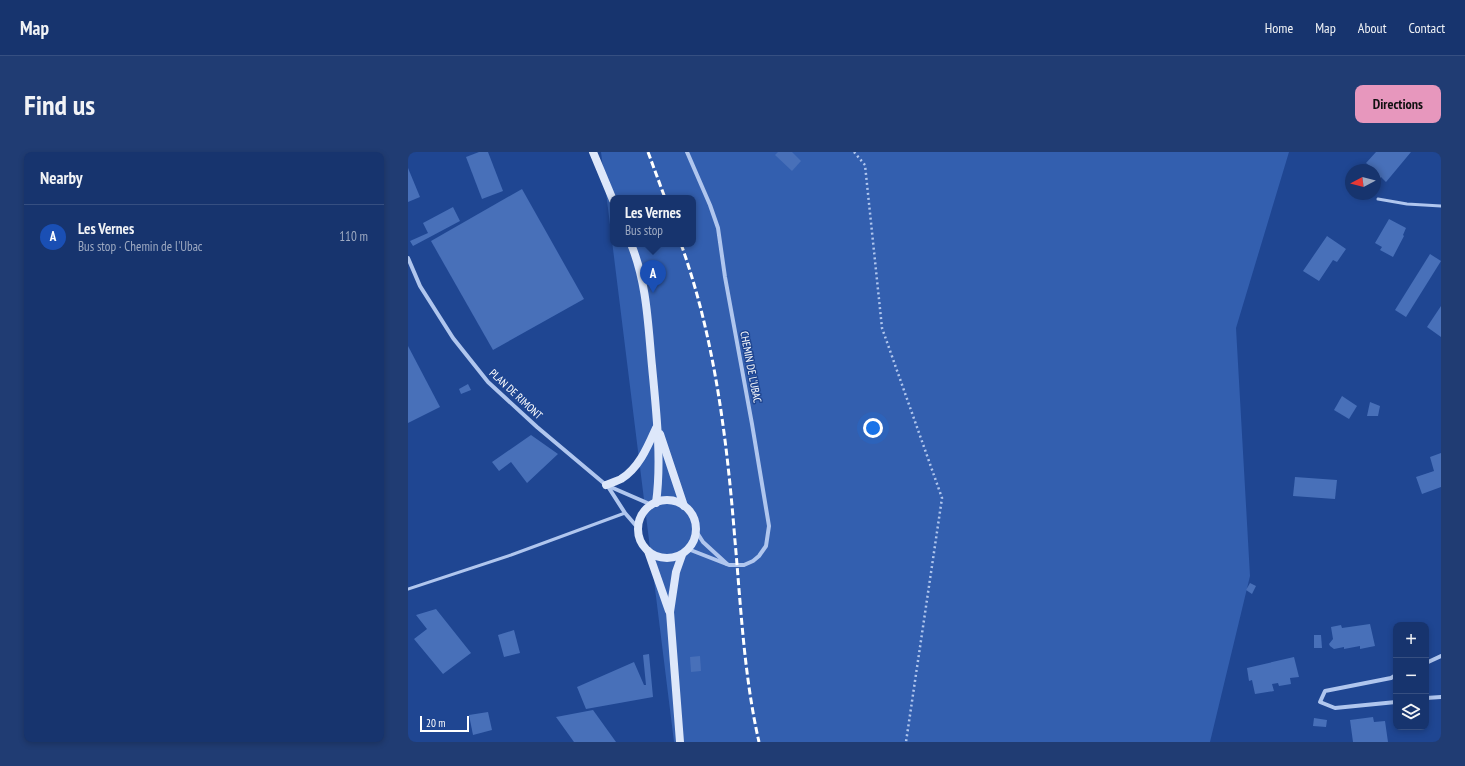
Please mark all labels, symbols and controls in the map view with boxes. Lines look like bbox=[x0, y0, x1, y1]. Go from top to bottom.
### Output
text: Map bbox=[20, 16, 49, 40]
text: Home bbox=[1265, 19, 1293, 37]
text: Map bbox=[1315, 19, 1336, 37]
text: About bbox=[1358, 19, 1387, 37]
text: Contact bbox=[1409, 19, 1445, 37]
button: Directions bbox=[1355, 85, 1441, 123]
text: Find us bbox=[24, 86, 95, 123]
north arrow bbox=[1345, 164, 1381, 200]
text: Nearby bbox=[40, 167, 83, 189]
popup bbox=[610, 195, 696, 247]
text: Les Vernes bbox=[625, 203, 681, 222]
text: Les Vernes bbox=[78, 219, 134, 238]
text: Bus stop bbox=[625, 222, 663, 239]
text: A bbox=[50, 228, 56, 245]
text: 110 m bbox=[339, 228, 368, 245]
text: Bus stop · Chemin de l'Ubac bbox=[78, 238, 203, 255]
pin: A bbox=[640, 260, 666, 293]
street label: CHEMIN DE L'UBAC bbox=[737, 330, 765, 404]
street label: PLAN DE RIMONT bbox=[487, 366, 546, 422]
your location bbox=[863, 418, 883, 438]
map controls bbox=[1393, 622, 1429, 730]
button: + bbox=[1393, 622, 1429, 658]
button: − bbox=[1393, 658, 1429, 694]
button: layers bbox=[1393, 694, 1429, 730]
scale bar bbox=[420, 714, 469, 733]
text: 20 m bbox=[426, 716, 445, 730]

